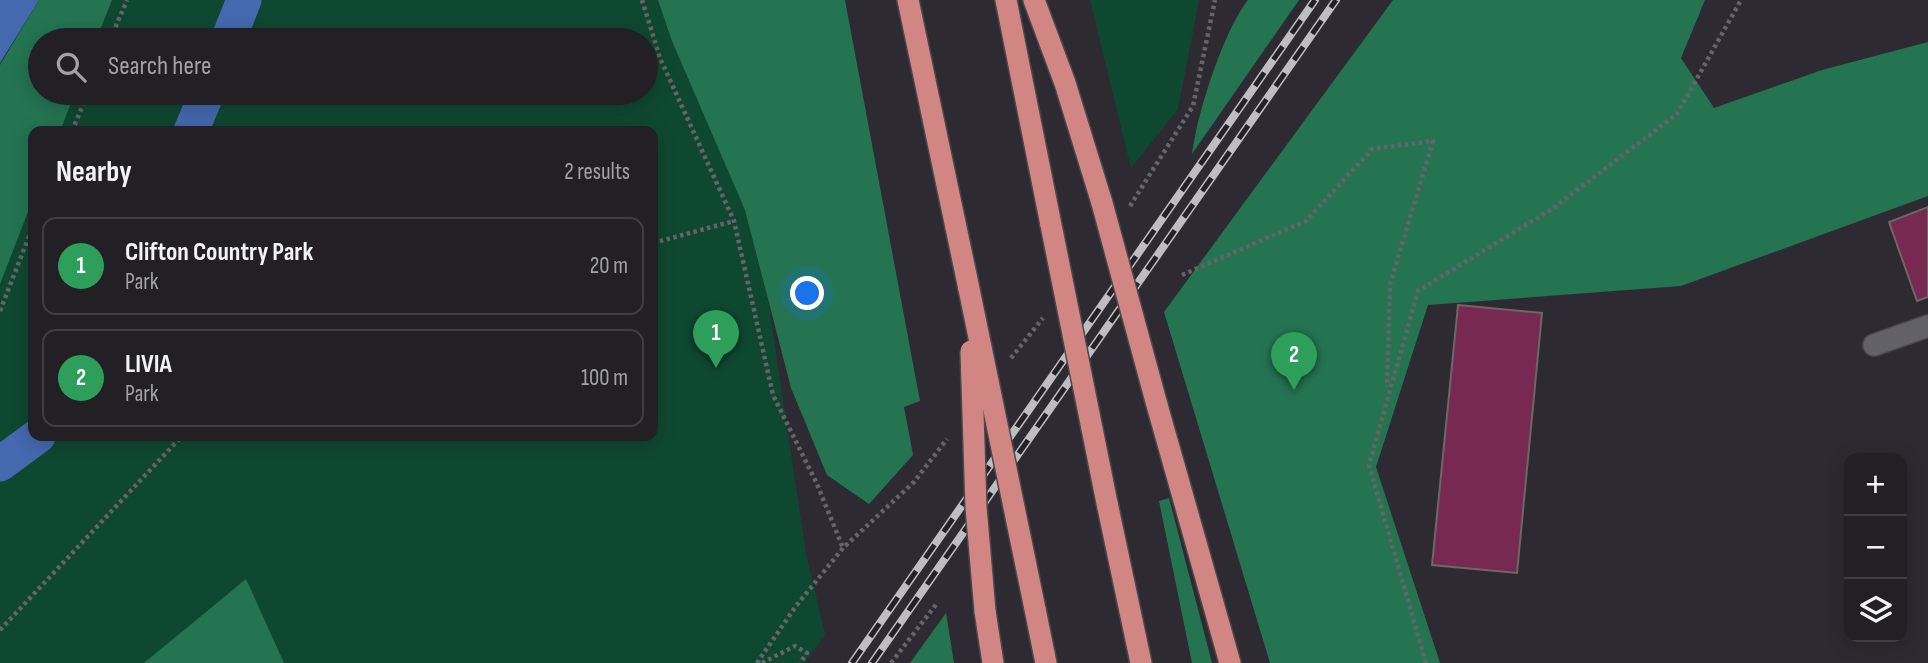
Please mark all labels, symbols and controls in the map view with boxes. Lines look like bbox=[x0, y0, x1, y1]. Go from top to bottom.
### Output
search box bbox=[28, 28, 658, 105]
icon: search bbox=[52, 48, 90, 86]
text: Search here bbox=[108, 51, 211, 82]
text: Nearby bbox=[56, 154, 132, 190]
text: 2 results bbox=[564, 158, 630, 186]
text: Clifton Country Park bbox=[125, 237, 313, 268]
text: 1 bbox=[76, 252, 86, 280]
text: 20 m bbox=[590, 252, 628, 280]
text: Park bbox=[125, 268, 159, 296]
your location bbox=[790, 276, 824, 310]
pin: 1 bbox=[693, 310, 739, 368]
pin: 2 bbox=[1271, 332, 1317, 390]
text: LIVIA bbox=[125, 349, 172, 380]
text: 2 bbox=[76, 364, 86, 392]
text: 100 m bbox=[581, 364, 628, 392]
text: Park bbox=[125, 380, 159, 408]
map controls bbox=[1844, 453, 1907, 642]
button: + bbox=[1844, 453, 1907, 516]
button: − bbox=[1844, 516, 1907, 579]
button: layers bbox=[1844, 579, 1907, 642]

